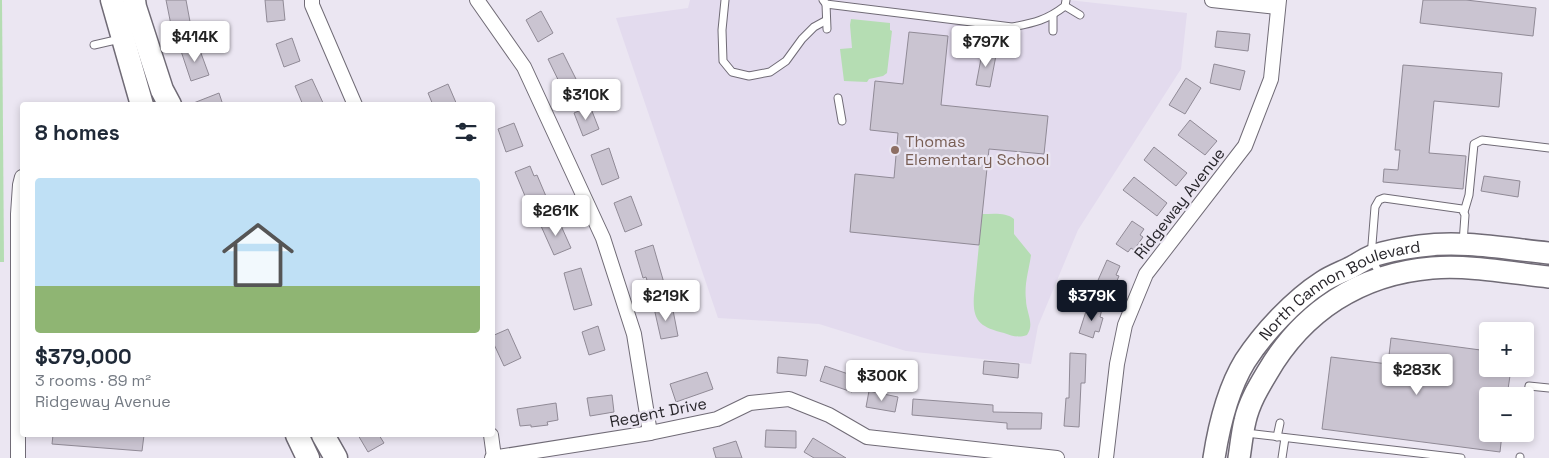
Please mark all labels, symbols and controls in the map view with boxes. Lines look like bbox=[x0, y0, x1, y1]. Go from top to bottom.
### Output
pin: $414K bbox=[160, 20, 230, 63]
text: $414K bbox=[172, 26, 218, 47]
pin: $797K bbox=[951, 26, 1021, 68]
text: $797K bbox=[962, 31, 1010, 52]
pin: $310K bbox=[551, 78, 621, 121]
text: $310K bbox=[563, 84, 609, 105]
icon: filters bbox=[452, 118, 480, 146]
text: 8 homes bbox=[35, 119, 120, 146]
place label: Thomas Elementary School bbox=[905, 131, 1050, 170]
street label: Ridgeway Avenue bbox=[1129, 143, 1229, 263]
marker: Thomas Elementary School bbox=[889, 144, 901, 156]
pin: $261K bbox=[521, 194, 591, 237]
text: $261K bbox=[533, 200, 579, 221]
icon: home bbox=[213, 210, 303, 300]
street label: North Cannon Boulevard bbox=[1254, 236, 1422, 345]
pin: $219K bbox=[631, 280, 701, 322]
pin: $379K bbox=[1057, 280, 1127, 322]
text: $219K bbox=[643, 285, 689, 306]
text: $379K bbox=[1068, 285, 1116, 306]
map controls bbox=[1479, 322, 1534, 442]
button: + bbox=[1479, 322, 1534, 377]
text: $379,000 bbox=[35, 343, 132, 370]
pin: $283K bbox=[1382, 354, 1452, 396]
text: $283K bbox=[1393, 359, 1441, 380]
pin: $300K bbox=[847, 360, 917, 402]
text: $300K bbox=[857, 365, 907, 386]
text: 3 rooms · 89 m² bbox=[35, 370, 151, 391]
button: − bbox=[1479, 387, 1534, 442]
text: Ridgeway Avenue bbox=[35, 391, 171, 412]
street label: Regent Drive bbox=[608, 393, 709, 432]

